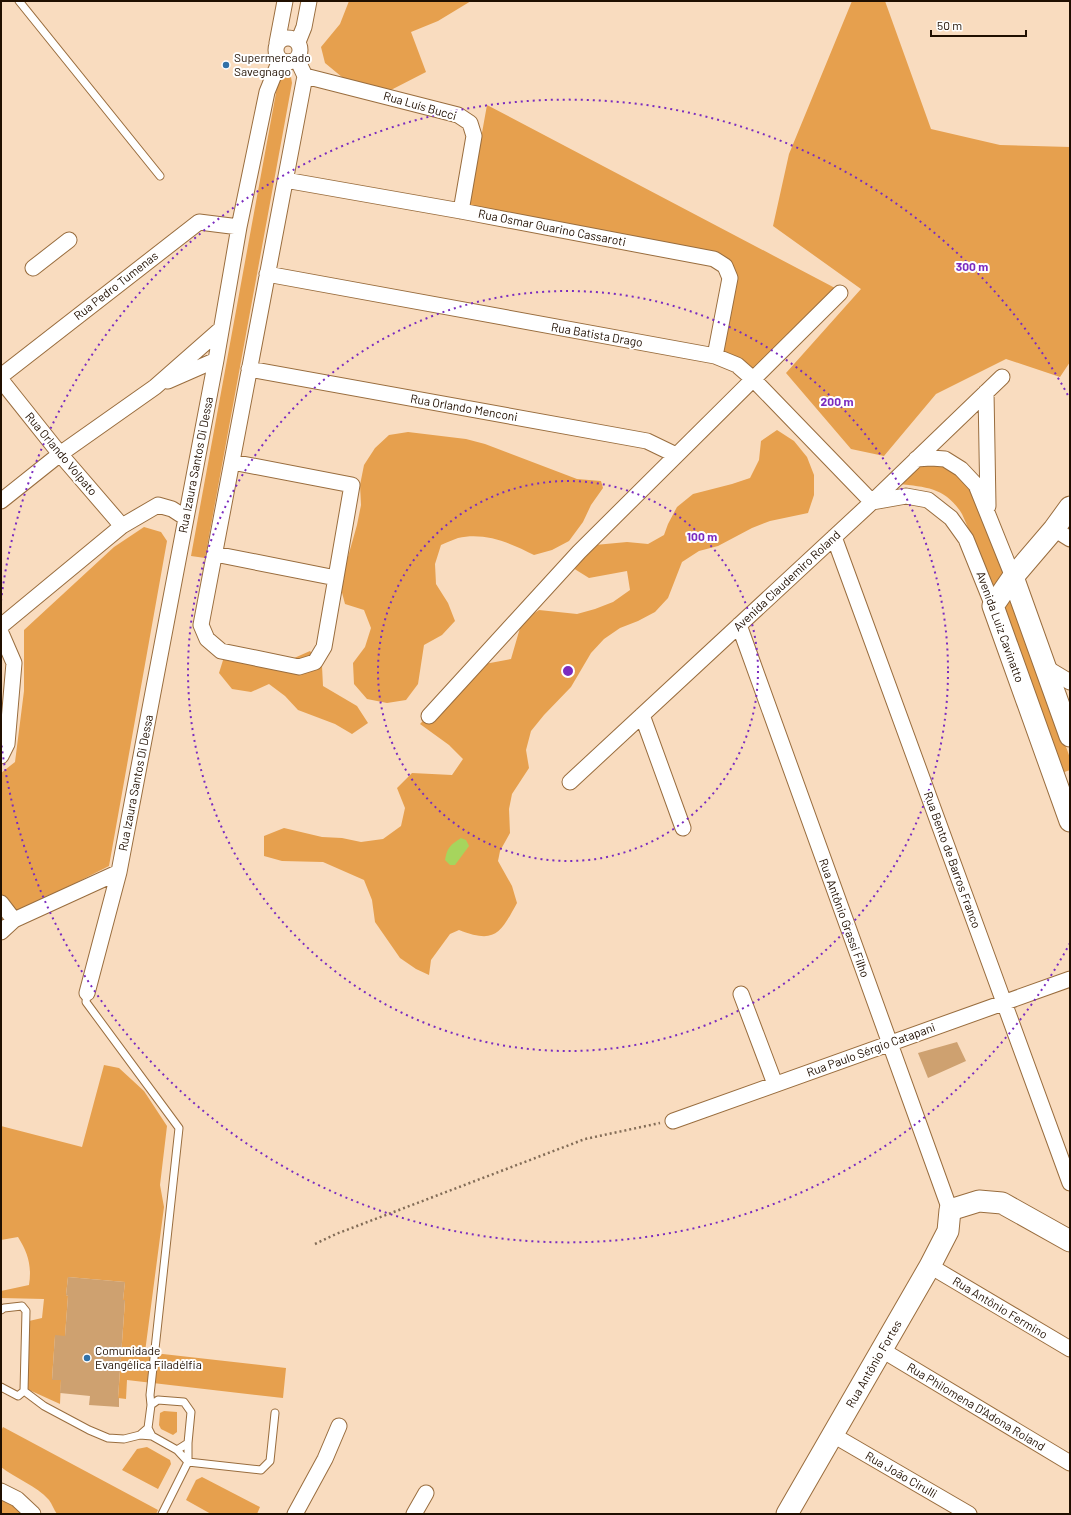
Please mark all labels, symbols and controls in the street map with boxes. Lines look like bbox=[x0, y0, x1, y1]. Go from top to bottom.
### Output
scale bar bbox=[931, 12, 1026, 38]
text: 50 m bbox=[937, 18, 962, 32]
place label: Supermercado Savegnago bbox=[234, 50, 311, 78]
marker: Supermercado Savegnago bbox=[221, 60, 231, 70]
street label: Rua Luís Bucci bbox=[382, 88, 459, 122]
street label: Rua Osmar Guarino Cassaroti bbox=[477, 206, 627, 248]
street label: Rua Pedro Tumenas bbox=[71, 248, 160, 322]
text: 300 m bbox=[956, 259, 988, 273]
street label: Rua Batista Drago bbox=[550, 319, 644, 349]
street label: Rua Orlando Menconi bbox=[410, 391, 519, 423]
text: 200 m bbox=[821, 394, 853, 408]
street label: Rua Izaura Santos Di Dessa bbox=[175, 395, 215, 534]
street label: Rua Orlando Volpato bbox=[23, 409, 101, 498]
street label: Avenida Claudemiro Roland bbox=[730, 527, 843, 633]
text: 100 m bbox=[687, 529, 717, 543]
street label: Avenida Luiz Cavinatto bbox=[974, 569, 1028, 684]
centre of rings bbox=[561, 664, 575, 678]
street label: Rua Izaura Santos Di Dessa bbox=[115, 713, 155, 852]
street label: Rua Bento de Barros Franco bbox=[922, 789, 984, 930]
street label: Rua Antônio Grassi Filho bbox=[817, 856, 873, 979]
street label: Rua Paulo Sérgio Catapani bbox=[804, 1019, 937, 1079]
street label: Rua Antônio Fermino bbox=[951, 1273, 1050, 1341]
street label: Rua Antônio Fortes bbox=[842, 1317, 904, 1410]
place label: Comunidade Evangélica Filadélfia bbox=[95, 1343, 202, 1371]
marker: Comunidade Evangélica Filadélfia bbox=[82, 1353, 92, 1363]
street label: Rua Philomena D'Adona Roland bbox=[905, 1359, 1048, 1453]
street label: Rua João Cirulli bbox=[863, 1448, 940, 1500]

